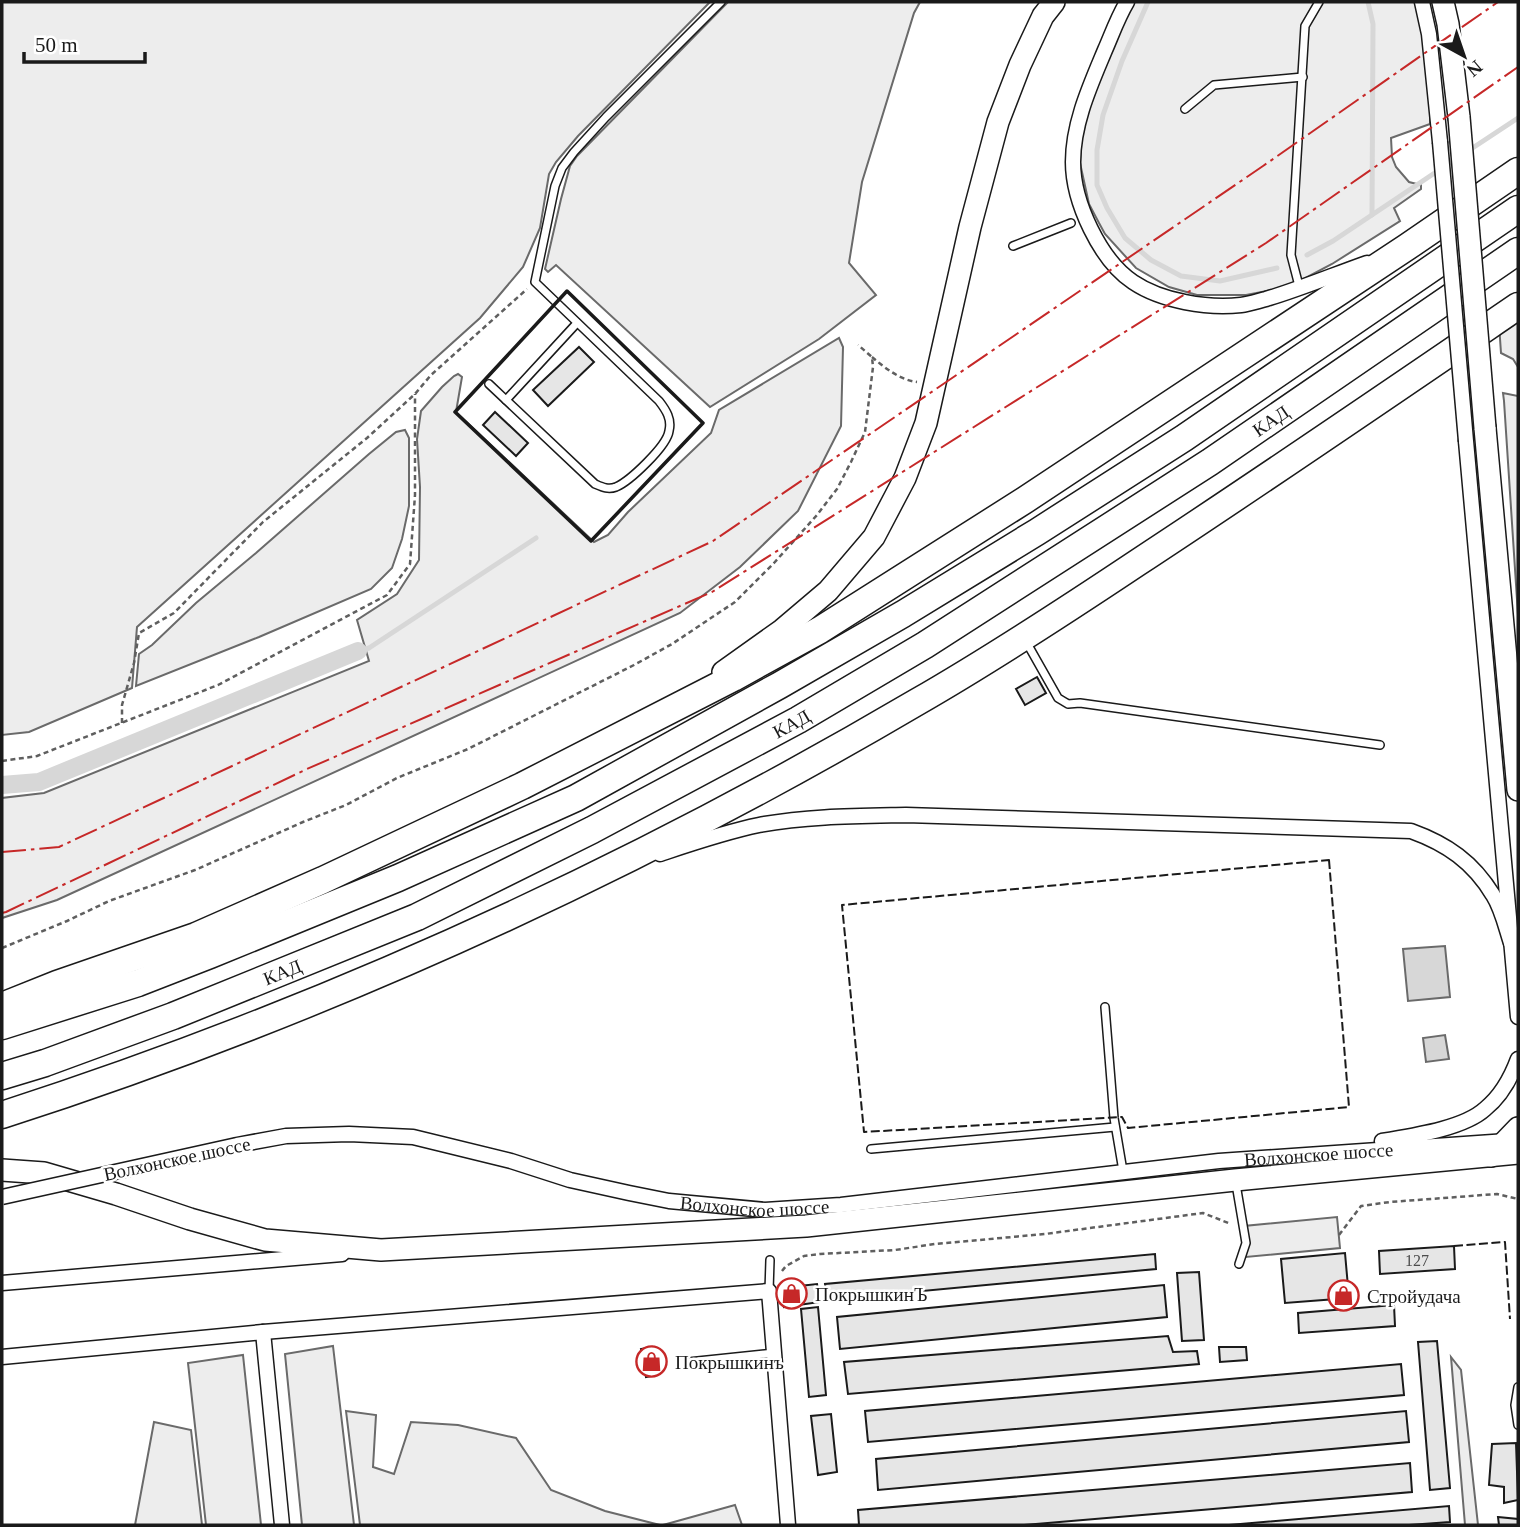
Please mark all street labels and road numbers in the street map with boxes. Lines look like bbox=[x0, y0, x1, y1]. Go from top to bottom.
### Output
street label: КАД bbox=[1248, 401, 1293, 440]
street label: КАД bbox=[769, 705, 814, 742]
street label: КАД bbox=[260, 955, 304, 989]
street label: Волхонское шоссе bbox=[102, 1133, 252, 1185]
street label: Волхонское шоссе bbox=[1243, 1138, 1394, 1170]
street label: Волхонское шоссе bbox=[679, 1192, 830, 1221]

